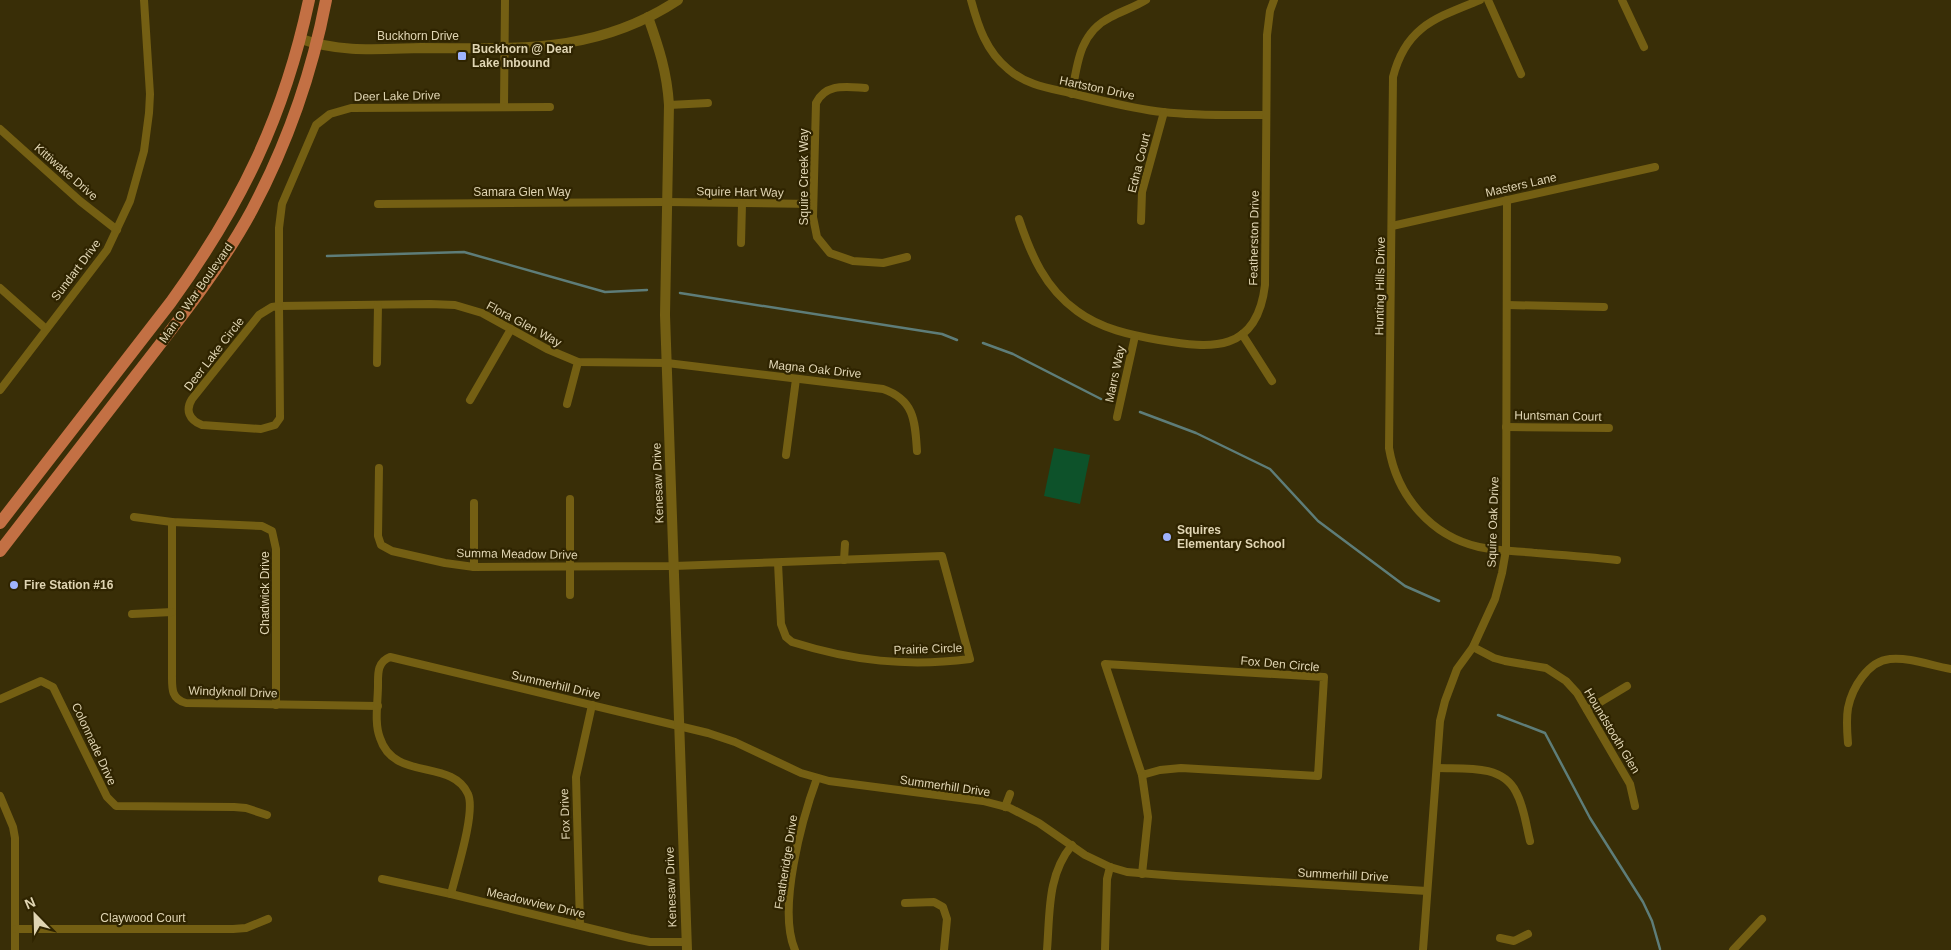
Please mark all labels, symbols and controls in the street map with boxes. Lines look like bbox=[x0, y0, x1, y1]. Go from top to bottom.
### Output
street label: Buckhorn Drive bbox=[377, 29, 459, 43]
place label: Buckhorn @ Dear Lake Inbound bbox=[472, 42, 573, 70]
marker: Buckhorn @ Dear Lake Inbound bbox=[456, 50, 468, 62]
street label: Hartston Drive bbox=[1058, 73, 1136, 103]
street label: Deer Lake Drive bbox=[354, 88, 441, 104]
street label: Squire Creek Way bbox=[797, 129, 811, 225]
street label: Edna Court bbox=[1125, 131, 1153, 194]
street label: Kittiwake Drive bbox=[31, 141, 101, 204]
street label: Masters Lane bbox=[1484, 170, 1558, 200]
street label: Squire Hart Way bbox=[696, 184, 784, 200]
street label: Samara Glen Way bbox=[473, 185, 571, 199]
street label: Featherston Drive bbox=[1246, 190, 1262, 286]
street label: Sundart Drive bbox=[48, 236, 104, 304]
street label: Hunting Hills Drive bbox=[1372, 236, 1388, 335]
street label: Man O War Boulevard bbox=[156, 241, 236, 345]
street label: Flora Glen Way bbox=[484, 298, 564, 350]
street label: Deer Lake Circle bbox=[181, 314, 247, 394]
street label: Marrs Way bbox=[1102, 344, 1128, 404]
street label: Magna Oak Drive bbox=[768, 357, 862, 381]
street label: Huntsman Court bbox=[1514, 408, 1602, 424]
street label: Kenesaw Drive bbox=[650, 442, 666, 524]
street label: Squire Oak Drive bbox=[1484, 476, 1502, 568]
place label: Squires Elementary School bbox=[1177, 523, 1285, 551]
marker: Squires Elementary School bbox=[1161, 531, 1173, 543]
street label: Summa Meadow Drive bbox=[456, 546, 578, 562]
street label: Chadwick Drive bbox=[258, 551, 272, 635]
place label: Fire Station #16 bbox=[24, 578, 114, 592]
marker: Fire Station #16 bbox=[8, 579, 20, 591]
street label: Prairie Circle bbox=[893, 641, 963, 657]
street label: Fox Den Circle bbox=[1240, 654, 1320, 674]
street label: Summerhill Drive bbox=[510, 668, 602, 702]
street label: Windyknoll Drive bbox=[188, 683, 278, 701]
street label: Houndstooth Glen bbox=[1581, 686, 1643, 776]
street label: Colonnade Drive bbox=[69, 701, 119, 788]
street label: Summerhill Drive bbox=[899, 773, 992, 799]
street label: Fox Drive bbox=[557, 788, 573, 840]
street label: Featheridge Drive bbox=[772, 813, 800, 910]
street label: Kenesaw Drive bbox=[663, 846, 679, 928]
street label: Summerhill Drive bbox=[1297, 866, 1389, 884]
street label: Meadowview Drive bbox=[485, 885, 587, 921]
north arrow bbox=[10, 890, 60, 940]
text: N bbox=[22, 894, 38, 912]
street label: Claywood Court bbox=[100, 911, 186, 925]

